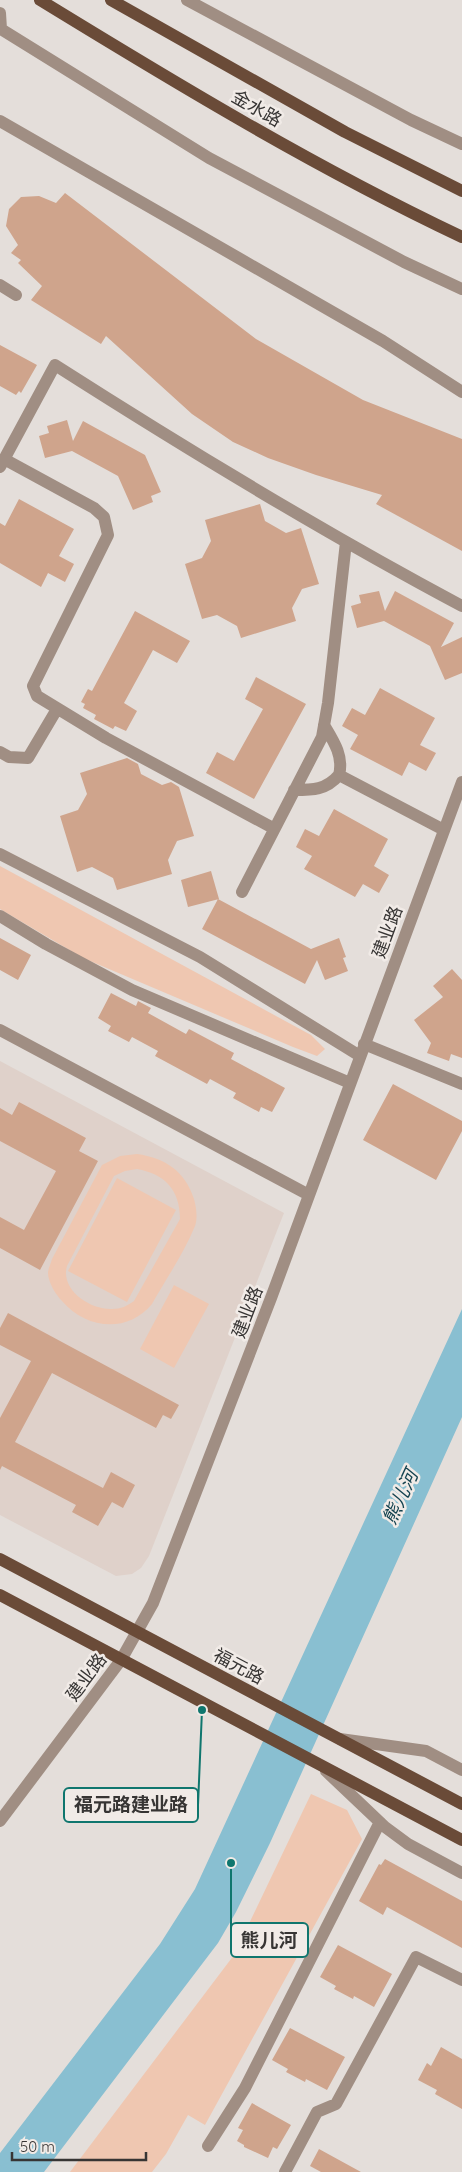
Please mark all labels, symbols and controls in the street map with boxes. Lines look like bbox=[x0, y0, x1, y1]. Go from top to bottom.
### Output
street label: 金水路 bbox=[228, 85, 286, 131]
street label: 建业路 bbox=[367, 903, 407, 961]
street label: 建业路 bbox=[227, 1283, 267, 1341]
water label: 熊儿河 bbox=[377, 1462, 425, 1528]
street label: 福元路 bbox=[210, 1643, 268, 1689]
street label: 建业路 bbox=[61, 1649, 111, 1705]
callout: 福元路建业路 bbox=[64, 1788, 198, 1822]
text: 福元路建业路 bbox=[74, 1792, 188, 1816]
callout: 熊儿河 bbox=[231, 1923, 308, 1957]
text: 熊儿河 bbox=[240, 1928, 298, 1952]
scale bar bbox=[12, 2130, 146, 2162]
text: 50 m bbox=[20, 2137, 55, 2156]

